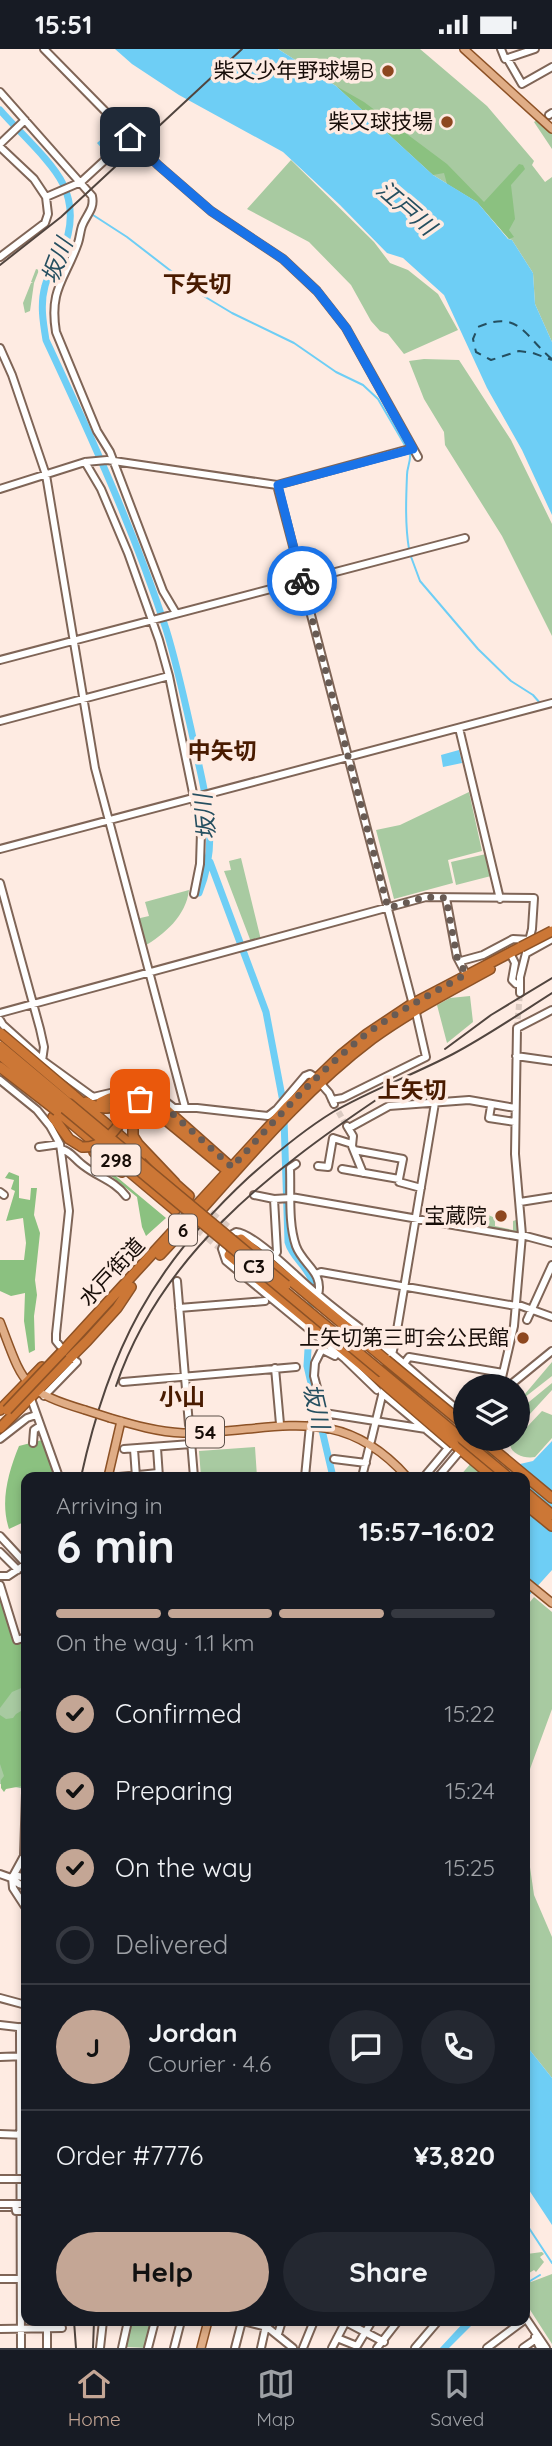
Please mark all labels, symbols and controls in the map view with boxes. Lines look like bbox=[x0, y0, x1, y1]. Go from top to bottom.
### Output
text: 15:51 bbox=[35, 8, 92, 41]
place label: 柴又少年野球場B bbox=[213, 57, 374, 83]
marker: 柴又少年野球場B bbox=[380, 63, 396, 79]
pin bbox=[100, 107, 160, 167]
place label: 柴又球技場 bbox=[328, 108, 433, 134]
marker: 柴又球技場 bbox=[439, 114, 455, 130]
icon: home bbox=[111, 118, 149, 156]
water label: 江戸川 bbox=[371, 174, 444, 243]
water label: 坂川 bbox=[35, 231, 79, 287]
district label: 下矢切 bbox=[163, 269, 232, 298]
courier bbox=[267, 546, 337, 616]
icon: bike bbox=[283, 562, 321, 600]
district label: 中矢切 bbox=[188, 736, 257, 765]
water label: 坂川 bbox=[187, 790, 221, 841]
pin bbox=[110, 1069, 170, 1129]
district label: 上矢切 bbox=[378, 1075, 447, 1104]
icon: bag bbox=[121, 1080, 159, 1118]
road number: 298 bbox=[92, 1145, 140, 1175]
place label: 宝蔵院 bbox=[424, 1202, 487, 1228]
marker: 宝蔵院 bbox=[493, 1208, 509, 1224]
road number: 6 bbox=[169, 1215, 197, 1245]
street label: 水戸街道 bbox=[73, 1232, 149, 1311]
road number: C3 bbox=[235, 1251, 273, 1281]
place label: 上矢切第三町会公民館 bbox=[299, 1324, 509, 1350]
marker: 上矢切第三町会公民館 bbox=[515, 1330, 531, 1346]
map controls bbox=[453, 1374, 530, 1451]
button: layers bbox=[453, 1374, 530, 1451]
water label: 坂川 bbox=[297, 1380, 336, 1434]
district label: 小山 bbox=[159, 1382, 205, 1411]
road number: 54 bbox=[186, 1417, 224, 1448]
text: Arriving in bbox=[56, 1491, 163, 1520]
text: 15:57–16:02 bbox=[359, 1515, 495, 1548]
text: 6 min bbox=[56, 1517, 175, 1575]
text: On the way · 1.1 km bbox=[56, 1628, 255, 1657]
icon: check bbox=[56, 1695, 94, 1733]
text: Confirmed bbox=[115, 1697, 242, 1730]
text: 15:22 bbox=[444, 1699, 495, 1728]
icon: check bbox=[56, 1772, 94, 1810]
text: Preparing bbox=[115, 1774, 233, 1807]
text: 15:24 bbox=[445, 1776, 495, 1805]
icon: check bbox=[56, 1849, 94, 1887]
text: On the way bbox=[115, 1851, 253, 1884]
text: 15:25 bbox=[444, 1853, 495, 1882]
text: Delivered bbox=[115, 1928, 228, 1961]
button: chat bbox=[329, 2010, 403, 2084]
button: phone bbox=[421, 2010, 495, 2084]
text: Jordan bbox=[148, 2016, 237, 2049]
text: J bbox=[86, 2031, 100, 2064]
text: Courier · 4.6 bbox=[148, 2049, 271, 2078]
text: Order #7776 bbox=[56, 2139, 203, 2172]
text: ¥3,820 bbox=[413, 2139, 495, 2172]
button: Help bbox=[56, 2232, 269, 2312]
button: Share bbox=[283, 2232, 495, 2312]
tab: Home bbox=[68, 2365, 121, 2431]
tab: Map bbox=[256, 2365, 295, 2431]
tab: Saved bbox=[430, 2365, 484, 2431]

